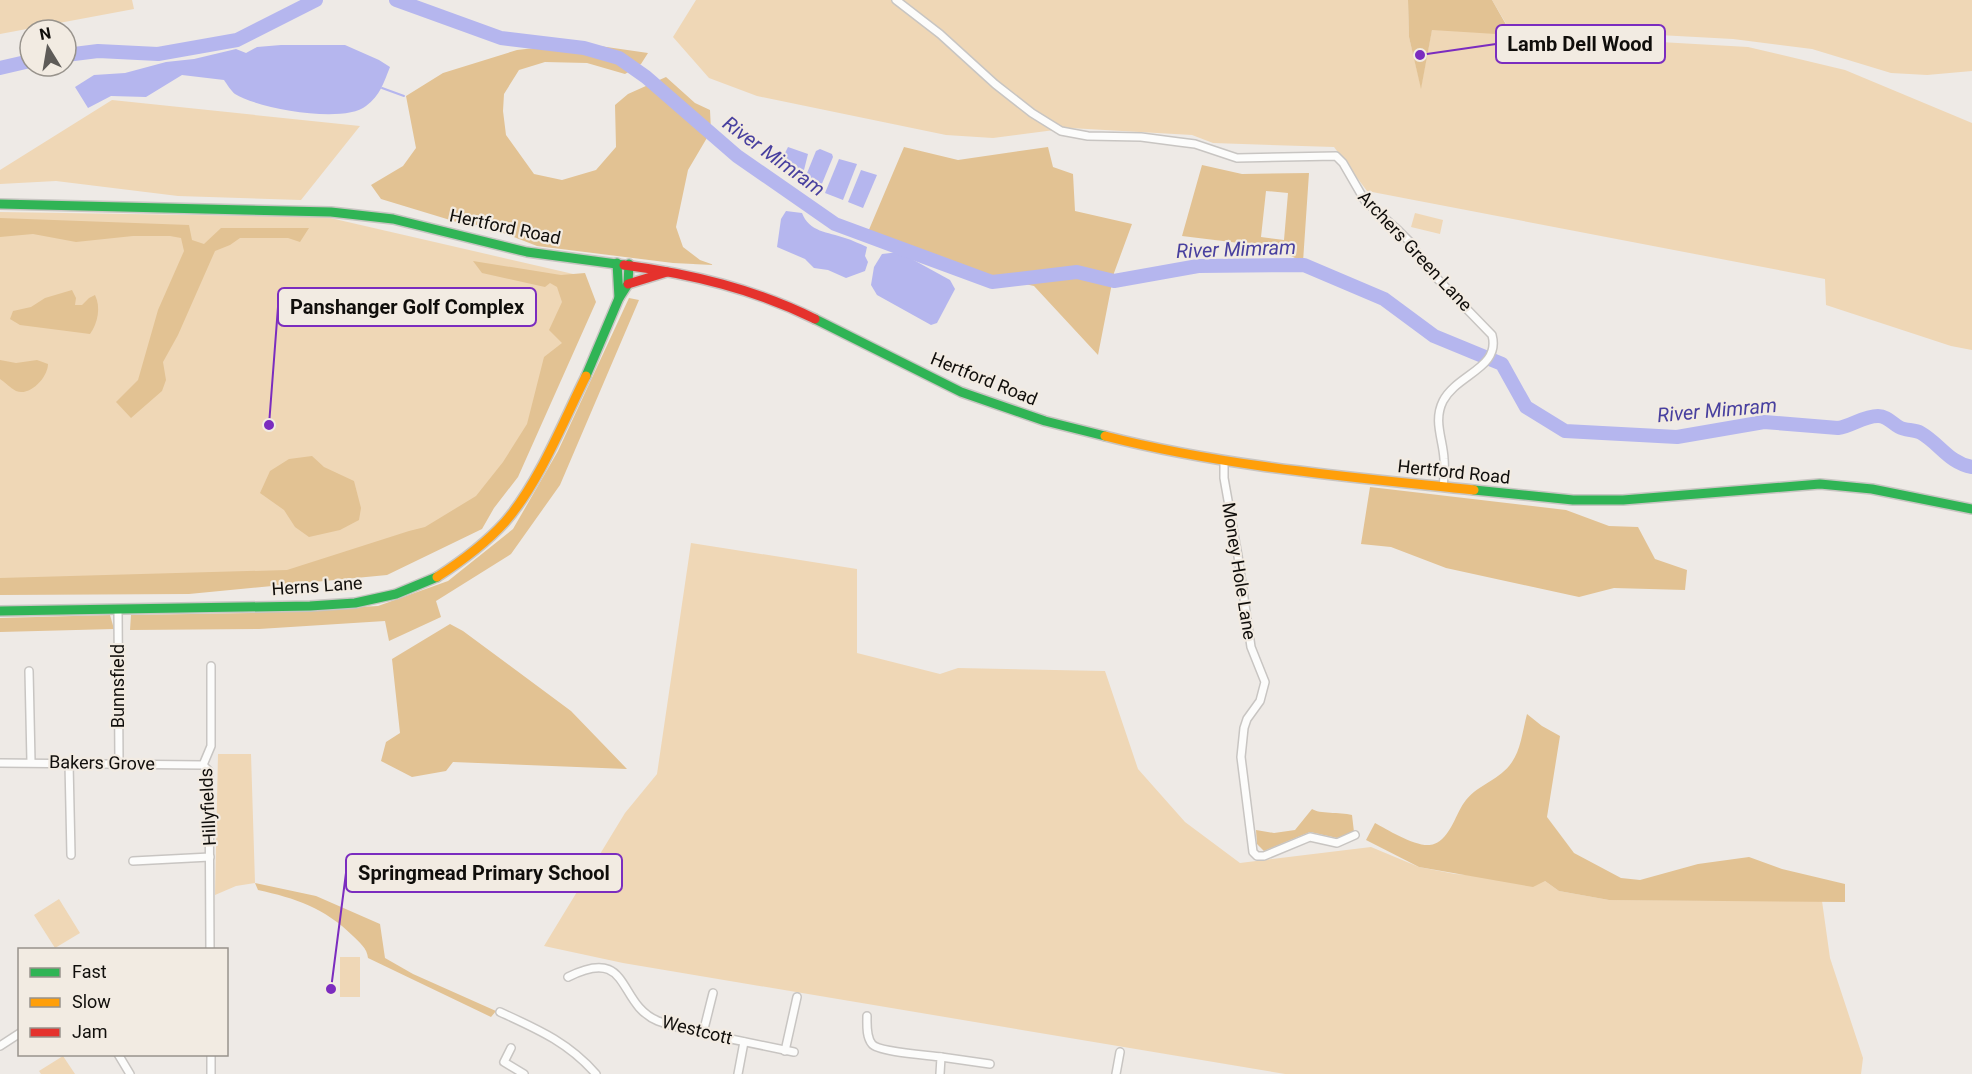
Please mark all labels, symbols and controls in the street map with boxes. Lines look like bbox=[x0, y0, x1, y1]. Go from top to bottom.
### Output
north arrow bbox=[18, 18, 78, 78]
text: N bbox=[38, 23, 53, 44]
callout: Lamb Dell Wood bbox=[1496, 25, 1665, 63]
text: Lamb Dell Wood bbox=[1507, 32, 1653, 56]
water label: River Mimram bbox=[718, 111, 830, 201]
street label: Archers Green Lane bbox=[1354, 186, 1477, 315]
street label: Hertford Road bbox=[448, 204, 563, 249]
water label: River Mimram bbox=[1176, 235, 1296, 263]
callout: Panshanger Golf Complex bbox=[278, 288, 536, 326]
text: Panshanger Golf Complex bbox=[290, 295, 525, 319]
street label: Hertford Road bbox=[928, 348, 1041, 409]
water label: River Mimram bbox=[1656, 393, 1778, 427]
street label: Hertford Road bbox=[1397, 455, 1511, 488]
street label: Money Hole Lane bbox=[1218, 501, 1261, 641]
street label: Herns Lane bbox=[271, 572, 363, 599]
street label: Bunnsfield bbox=[107, 644, 128, 728]
street label: Bakers Grove bbox=[49, 751, 155, 774]
street label: Hillyfields bbox=[195, 768, 220, 846]
callout: Springmead Primary School bbox=[346, 854, 622, 892]
text: Springmead Primary School bbox=[358, 861, 610, 885]
legend bbox=[18, 948, 228, 1056]
text: Fast bbox=[72, 961, 107, 982]
text: Slow bbox=[72, 991, 111, 1012]
street label: Westcott bbox=[660, 1011, 735, 1048]
text: Jam bbox=[72, 1021, 108, 1042]

